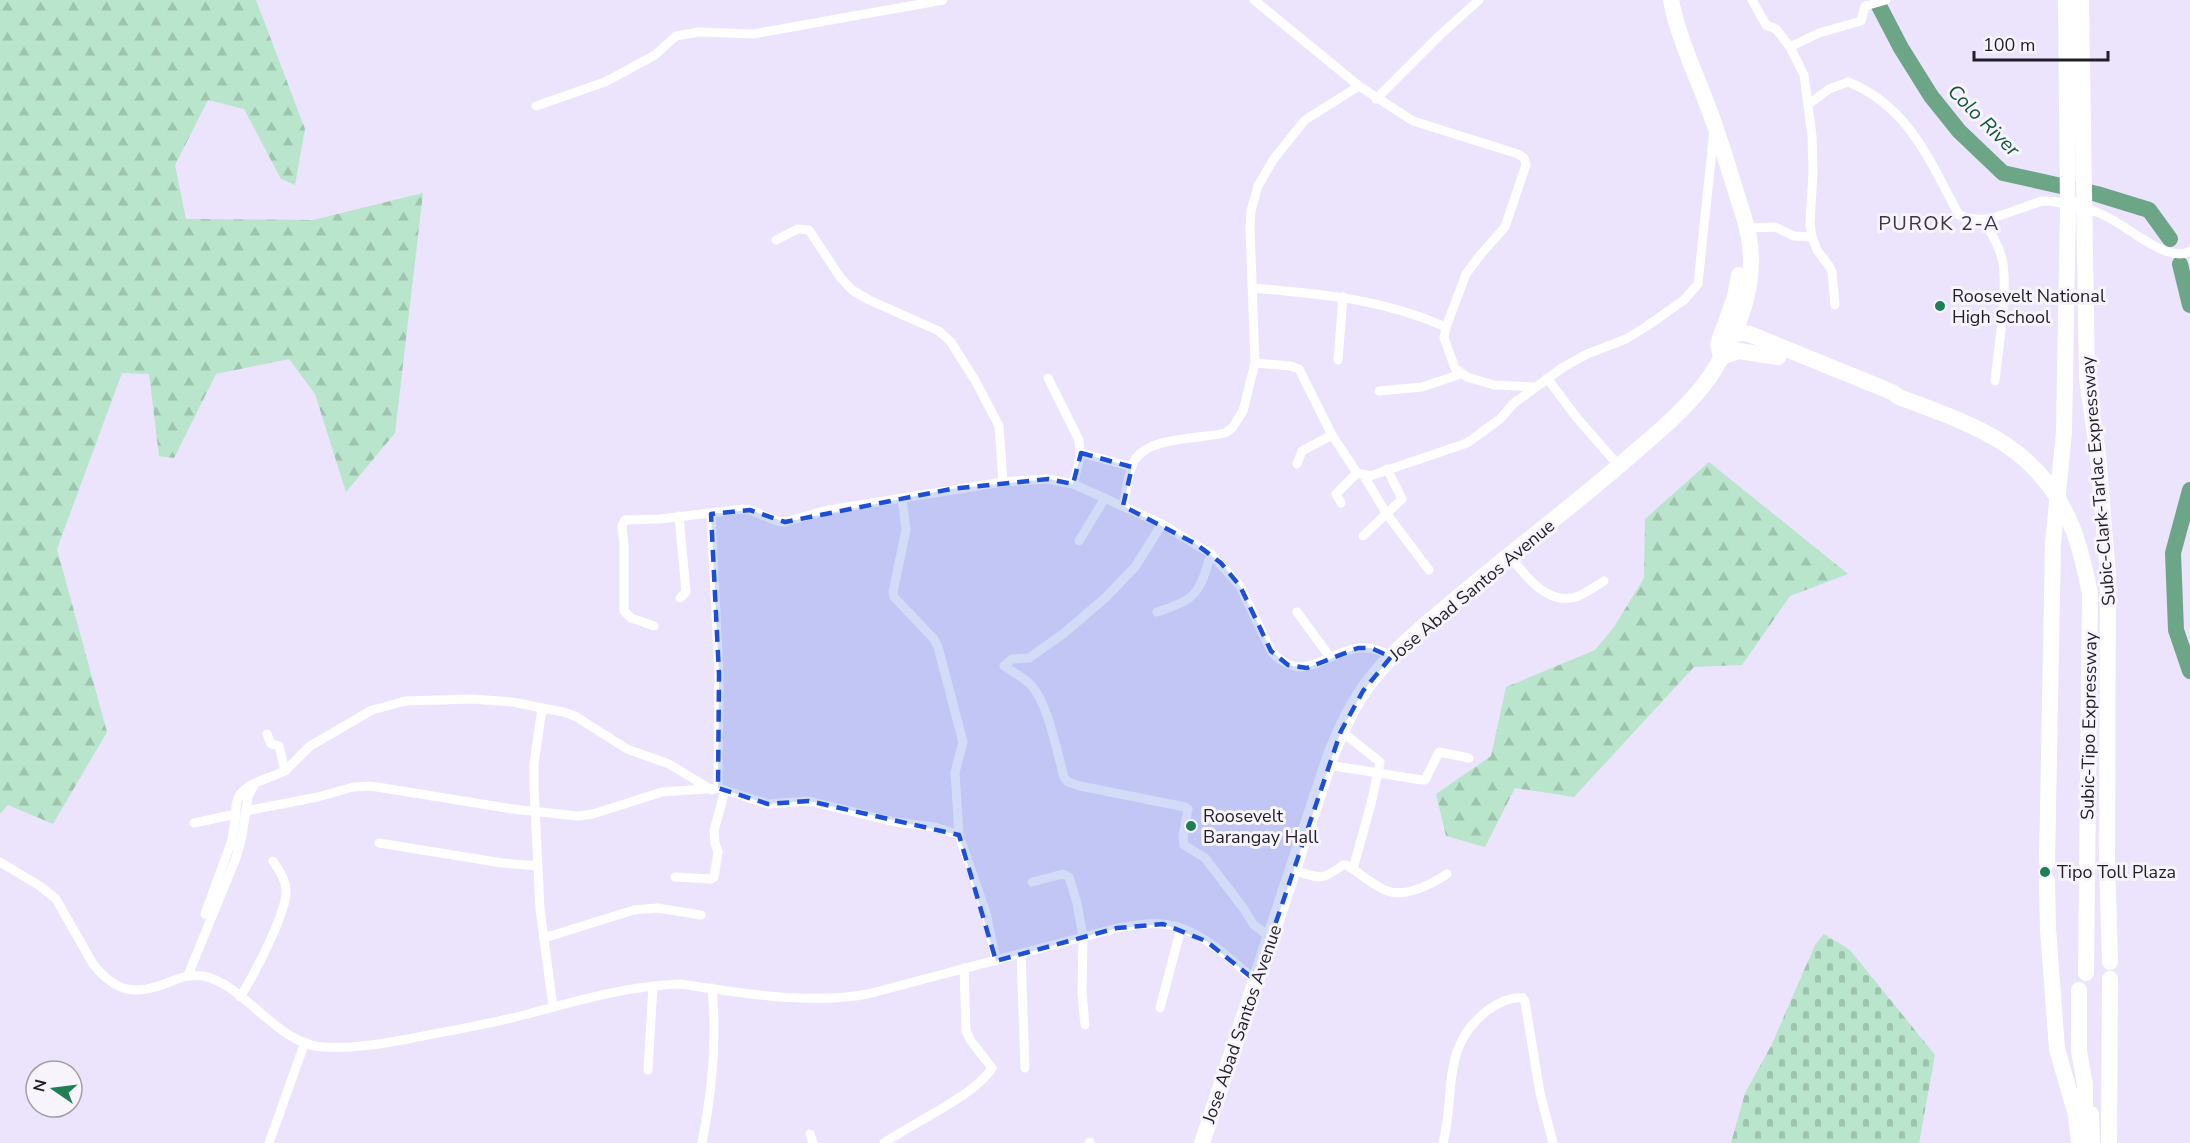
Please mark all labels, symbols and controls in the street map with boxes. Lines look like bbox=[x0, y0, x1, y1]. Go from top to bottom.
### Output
scale bar bbox=[1974, 24, 2108, 62]
text: 100 m bbox=[1983, 33, 2035, 57]
water label: Colo River bbox=[1942, 78, 2026, 163]
district label: PUROK 2-A bbox=[1878, 210, 2000, 237]
place label: Roosevelt National High School bbox=[1952, 284, 2106, 329]
marker: Roosevelt National High School bbox=[1933, 299, 1947, 313]
street label: Subic-Clark-Tarlac Expressway bbox=[2075, 354, 2121, 607]
street label: Jose Abad Santos Avenue bbox=[1384, 514, 1560, 667]
street label: Subic-Tipo Expressway bbox=[2075, 631, 2103, 820]
place label: Roosevelt Barangay Hall bbox=[1203, 804, 1319, 849]
marker: Roosevelt Barangay Hall bbox=[1184, 819, 1198, 833]
place label: Tipo Toll Plaza bbox=[2057, 860, 2176, 884]
marker: Tipo Toll Plaza bbox=[2038, 865, 2052, 879]
street label: Jose Abad Santos Avenue bbox=[1196, 921, 1287, 1127]
north arrow bbox=[24, 1059, 84, 1119]
text: N bbox=[28, 1077, 53, 1094]

